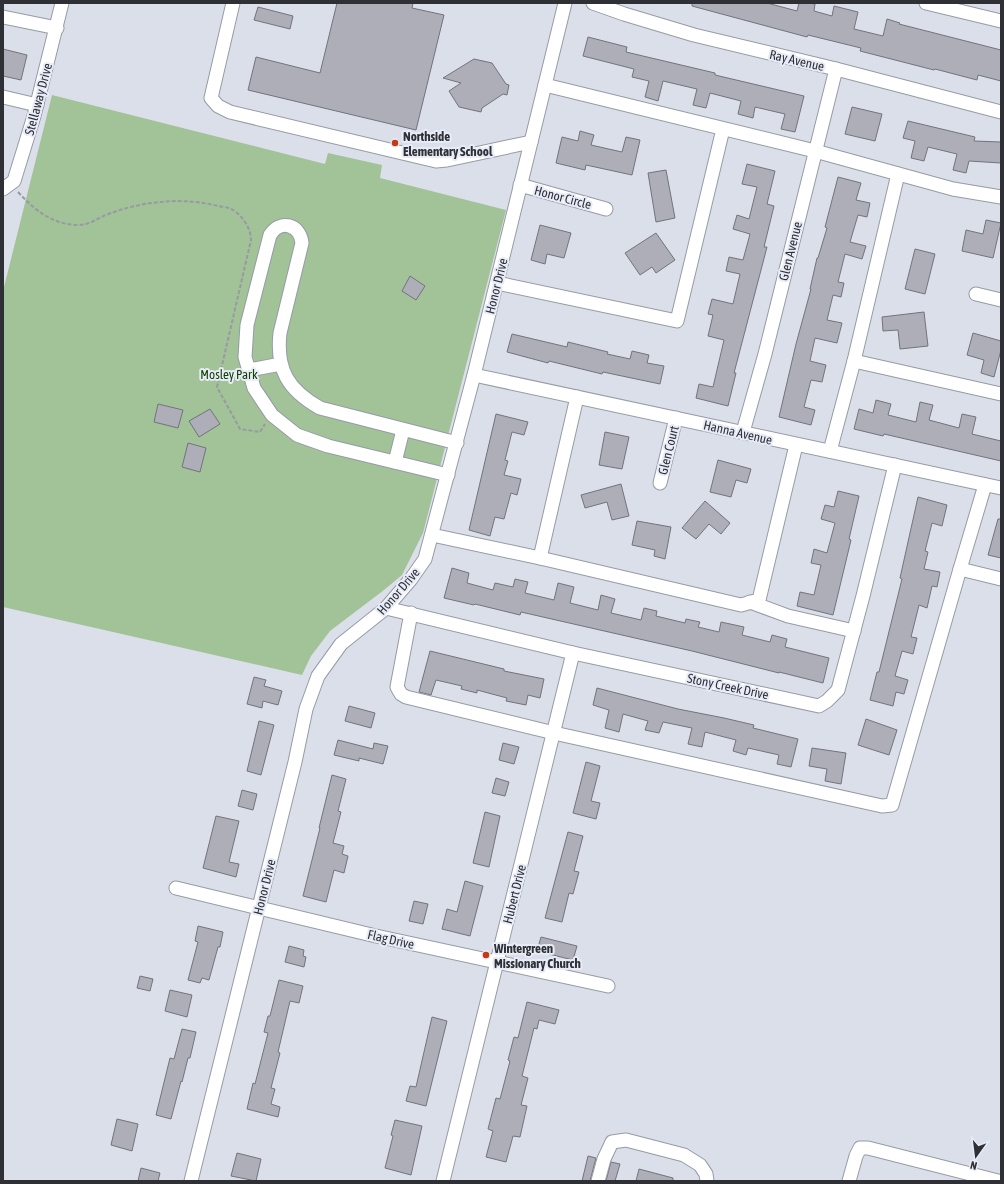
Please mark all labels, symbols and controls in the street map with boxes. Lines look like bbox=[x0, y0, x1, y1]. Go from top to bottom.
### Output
street label: Ray Avenue bbox=[768, 47, 826, 74]
street label: Stellaway Drive bbox=[22, 61, 55, 137]
place label: Northside Elementary School bbox=[403, 129, 493, 159]
marker: Northside Elementary School bbox=[390, 138, 400, 148]
street label: Honor Circle bbox=[533, 183, 593, 212]
street label: Glen Avenue bbox=[776, 220, 805, 282]
street label: Honor Drive bbox=[482, 257, 511, 316]
park label: Mosley Park bbox=[200, 367, 258, 382]
street label: Hanna Avenue bbox=[702, 417, 774, 448]
street label: Glen Court bbox=[655, 424, 682, 476]
street label: Honor Drive bbox=[374, 565, 423, 618]
street label: Stony Creek Drive bbox=[686, 671, 770, 702]
street label: Honor Drive bbox=[250, 858, 279, 917]
street label: Hubert Drive bbox=[500, 863, 529, 925]
street label: Flag Drive bbox=[366, 927, 416, 952]
place label: Wintergreen Missionary Church bbox=[493, 941, 581, 971]
marker: Wintergreen Missionary Church bbox=[481, 950, 491, 960]
north arrow bbox=[956, 1136, 996, 1176]
text: N bbox=[969, 1159, 978, 1172]

